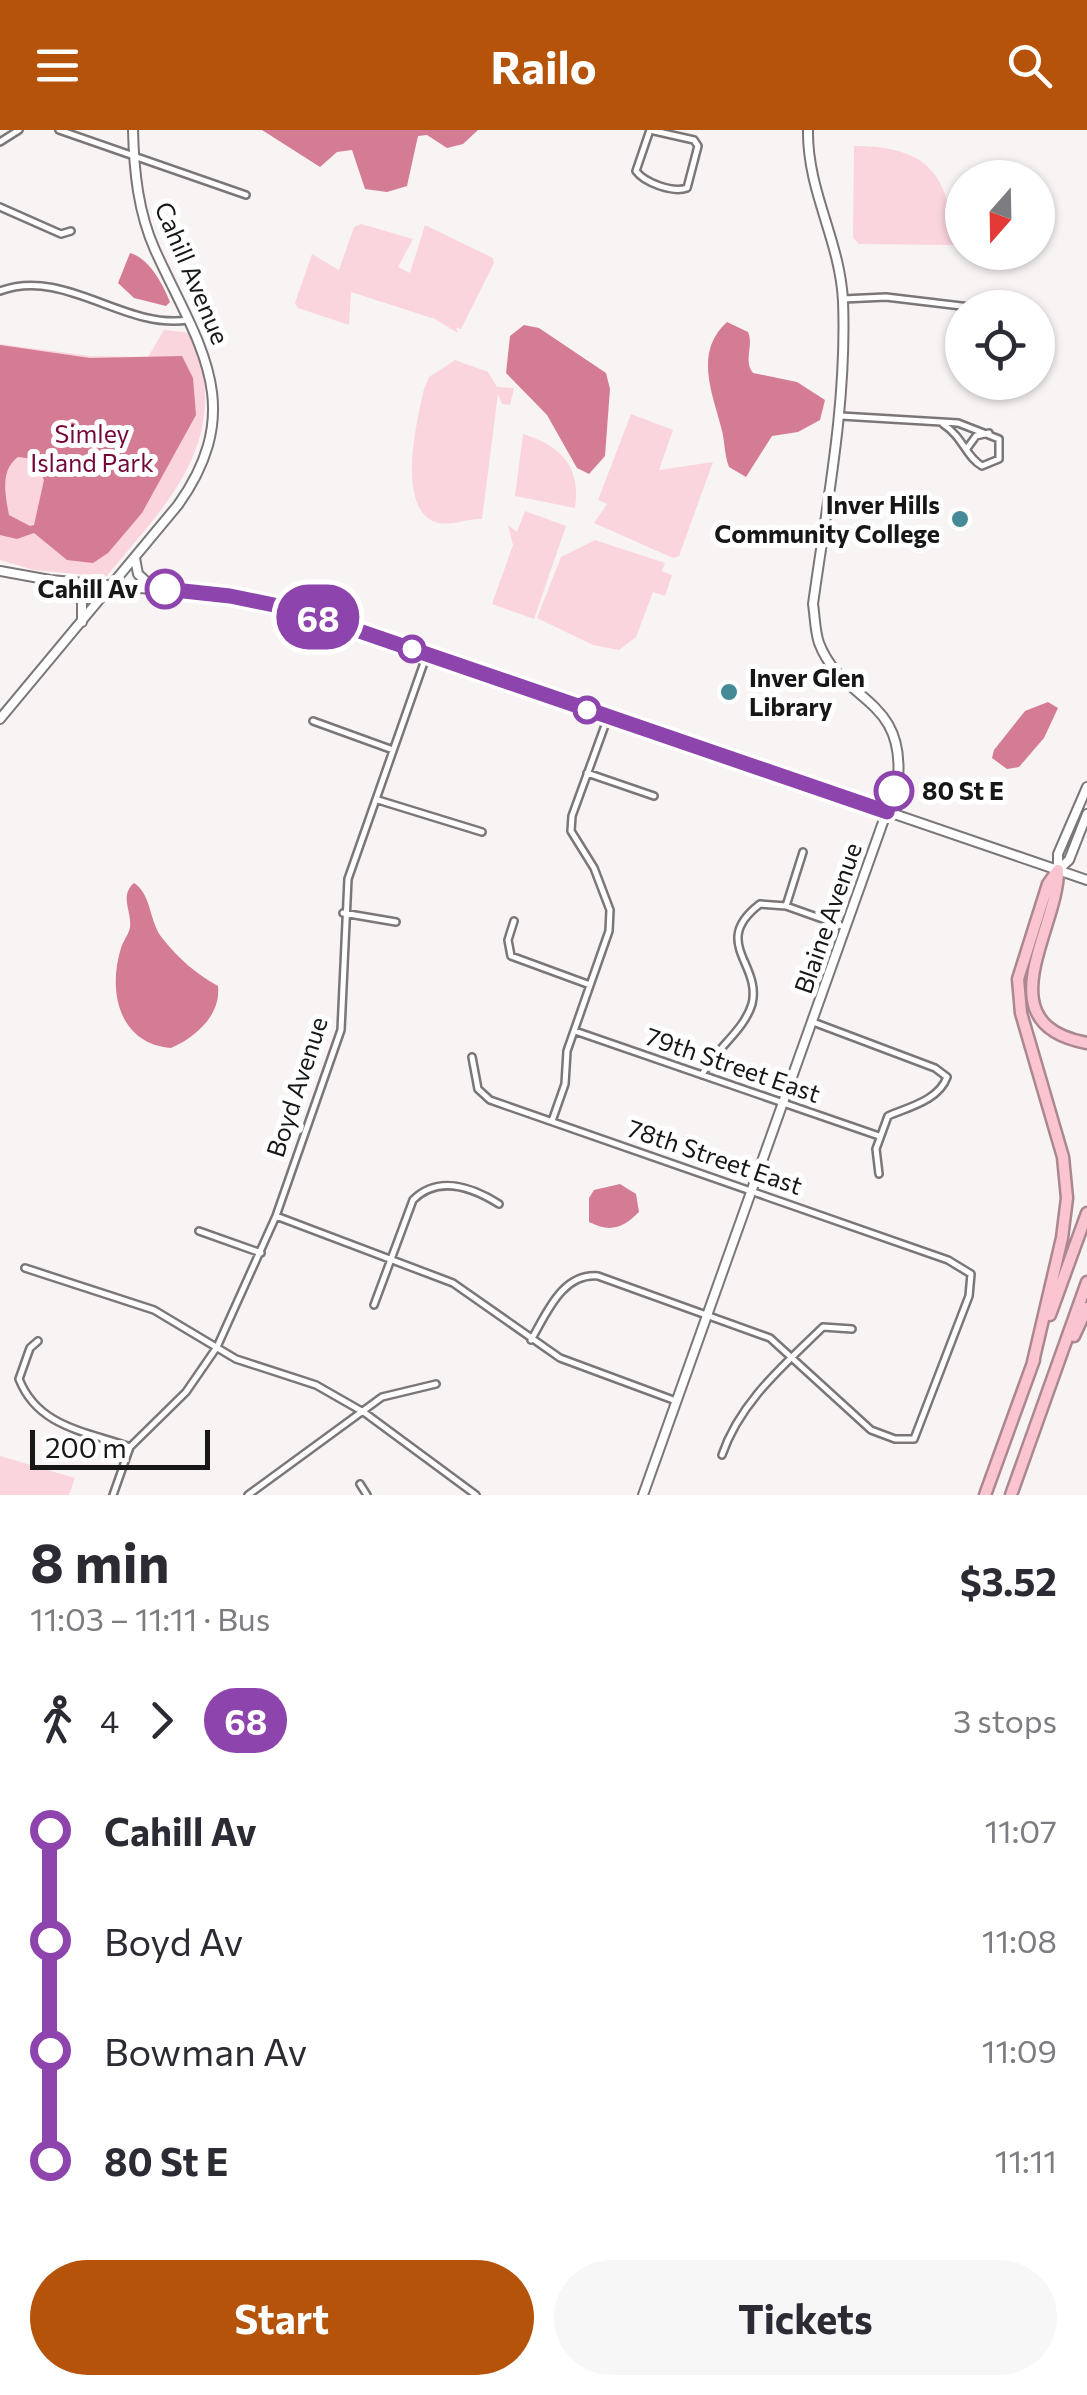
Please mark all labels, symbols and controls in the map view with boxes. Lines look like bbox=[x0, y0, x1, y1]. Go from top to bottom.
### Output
icon: menu bbox=[30, 38, 85, 93]
text: Railo bbox=[490, 38, 597, 93]
icon: search bbox=[1002, 38, 1057, 93]
north arrow bbox=[945, 160, 1055, 270]
map controls bbox=[945, 160, 1055, 400]
street label: Cahill Avenue bbox=[149, 197, 236, 348]
button: locate bbox=[945, 290, 1055, 400]
park label: Simley Island Park bbox=[30, 418, 154, 477]
place label: Inver Hills Community College bbox=[714, 489, 940, 548]
marker: Inver Hills Community College bbox=[949, 508, 971, 530]
marker: Cahill Av bbox=[146, 570, 184, 608]
place label: Cahill Av bbox=[38, 573, 138, 603]
line badge: 68 bbox=[273, 584, 363, 650]
text: 68 bbox=[296, 596, 340, 639]
unlabelled marker bbox=[399, 636, 425, 662]
place label: Inver Glen Library bbox=[749, 662, 865, 721]
marker: Inver Glen Library bbox=[718, 681, 740, 703]
unlabelled marker bbox=[574, 697, 600, 723]
marker: 80 St E bbox=[875, 772, 913, 810]
place label: 80 St E bbox=[922, 775, 1004, 805]
street label: Blaine Avenue bbox=[787, 838, 867, 997]
street label: Boyd Avenue bbox=[259, 1013, 333, 1161]
street label: 79th Street East bbox=[642, 1020, 825, 1108]
street label: 78th Street East bbox=[624, 1112, 807, 1200]
scale bar bbox=[30, 1425, 210, 1470]
text: 200 m bbox=[45, 1430, 127, 1464]
text: 8 min bbox=[30, 1527, 170, 1594]
text: $3.52 bbox=[960, 1557, 1057, 1604]
text: 11:03 – 11:11 · Bus bbox=[30, 1598, 270, 1638]
icon: walk bbox=[30, 1693, 85, 1748]
icon: forward bbox=[134, 1693, 189, 1748]
text: 68 bbox=[224, 1699, 267, 1742]
text: 4 bbox=[100, 1700, 119, 1740]
text: 3 stops bbox=[953, 1700, 1057, 1740]
text: Cahill Av bbox=[104, 1807, 257, 1854]
text: 11:07 bbox=[984, 1810, 1057, 1850]
text: Boyd Av bbox=[104, 1917, 243, 1964]
text: 11:08 bbox=[982, 1920, 1057, 1960]
text: Bowman Av bbox=[104, 2027, 307, 2074]
text: 11:09 bbox=[982, 2030, 1057, 2070]
text: 80 St E bbox=[104, 2137, 228, 2184]
text: 11:11 bbox=[995, 2140, 1057, 2180]
button: Start bbox=[30, 2260, 534, 2375]
button: Tickets bbox=[554, 2260, 1057, 2375]

